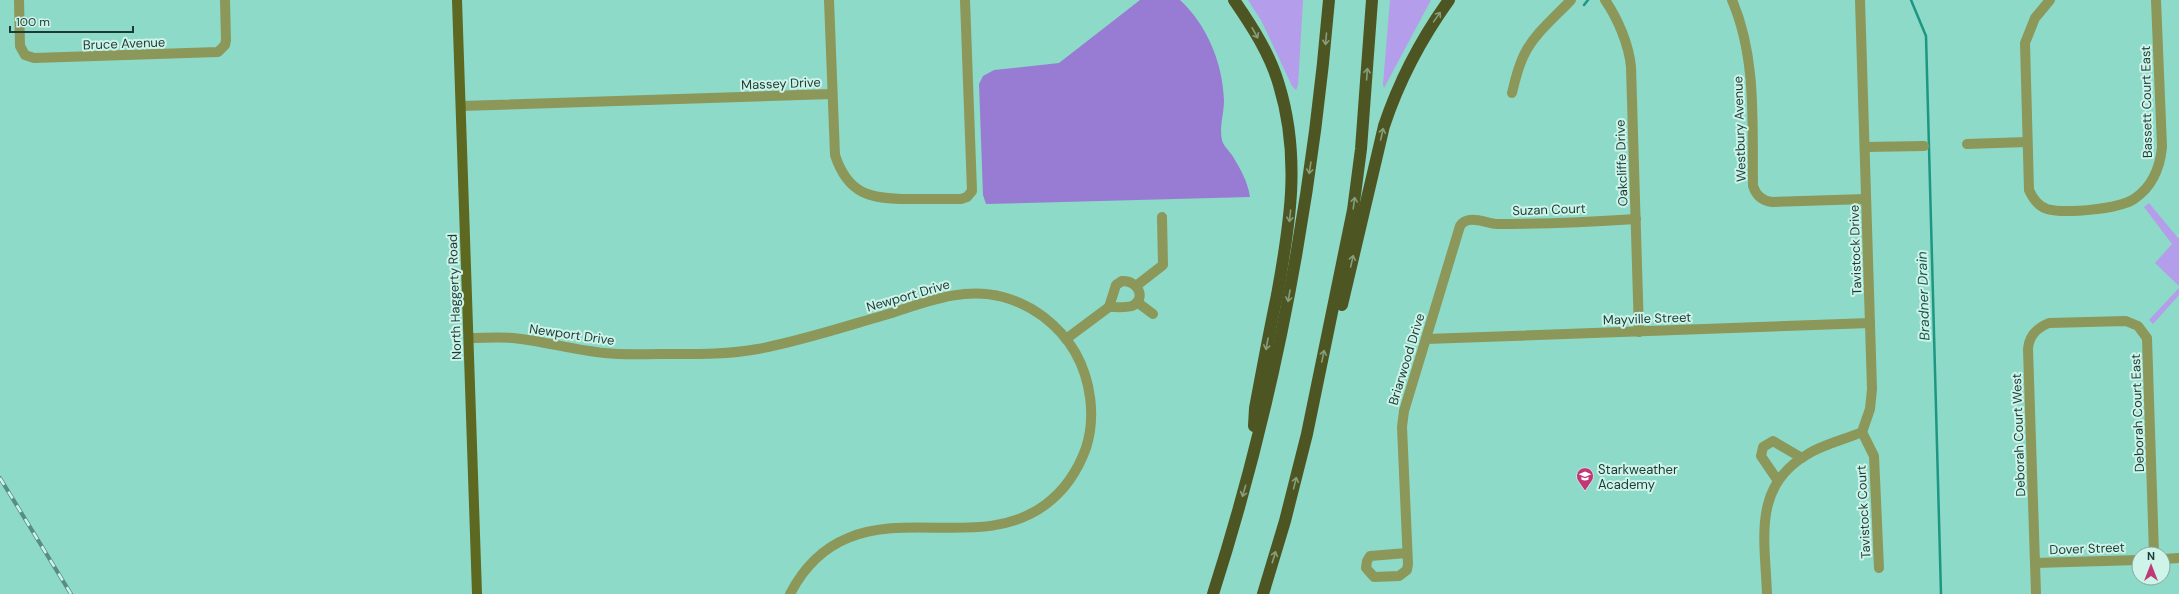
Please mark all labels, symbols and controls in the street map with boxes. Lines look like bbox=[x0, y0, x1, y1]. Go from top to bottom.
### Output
scale bar bbox=[10, 8, 133, 34]
one-way arrow bbox=[1433, 12, 1441, 23]
text: 100 m bbox=[16, 14, 50, 30]
one-way arrow bbox=[1252, 26, 1260, 38]
one-way arrow bbox=[1322, 32, 1329, 45]
street label: Bruce Avenue bbox=[82, 34, 166, 53]
street label: Bassett Court East bbox=[2137, 46, 2156, 158]
one-way arrow bbox=[1363, 68, 1370, 81]
street label: Massey Drive bbox=[741, 74, 821, 93]
street label: Westbury Avenue bbox=[1729, 76, 1750, 182]
street label: Oakcliffe Drive bbox=[1611, 119, 1632, 207]
one-way arrow bbox=[1378, 128, 1386, 141]
one-way arrow bbox=[1306, 161, 1314, 174]
one-way arrow bbox=[1350, 197, 1358, 210]
street label: Suzan Court bbox=[1512, 200, 1586, 219]
street label: Tavistock Drive bbox=[1845, 205, 1866, 295]
one-way arrow bbox=[1286, 210, 1294, 223]
street label: North Haggerty Road bbox=[444, 234, 465, 360]
water label: Bradner Drain bbox=[1912, 251, 1934, 341]
one-way arrow bbox=[1349, 255, 1357, 268]
street label: Newport Drive bbox=[864, 275, 952, 316]
one-way arrow bbox=[1285, 289, 1293, 302]
street label: Mayville Street bbox=[1602, 308, 1692, 329]
street label: Briarwood Drive bbox=[1384, 311, 1429, 407]
street label: Newport Drive bbox=[528, 320, 616, 349]
one-way arrow bbox=[1263, 338, 1271, 351]
one-way arrow bbox=[1320, 350, 1328, 363]
street label: Deborah Court East bbox=[2127, 353, 2148, 473]
street label: Deborah Court West bbox=[2008, 373, 2029, 497]
place label: Starkweather Academy bbox=[1598, 461, 1678, 493]
street label: Tavistock Court bbox=[1853, 465, 1874, 559]
school or university icon: Starkweather Academy bbox=[1575, 466, 1595, 491]
one-way arrow bbox=[1292, 477, 1299, 490]
one-way arrow bbox=[1240, 484, 1247, 497]
street label: Dover Street bbox=[2049, 539, 2125, 558]
north arrow bbox=[2131, 546, 2171, 586]
text: N bbox=[2147, 549, 2155, 563]
one-way arrow bbox=[1271, 551, 1278, 564]

